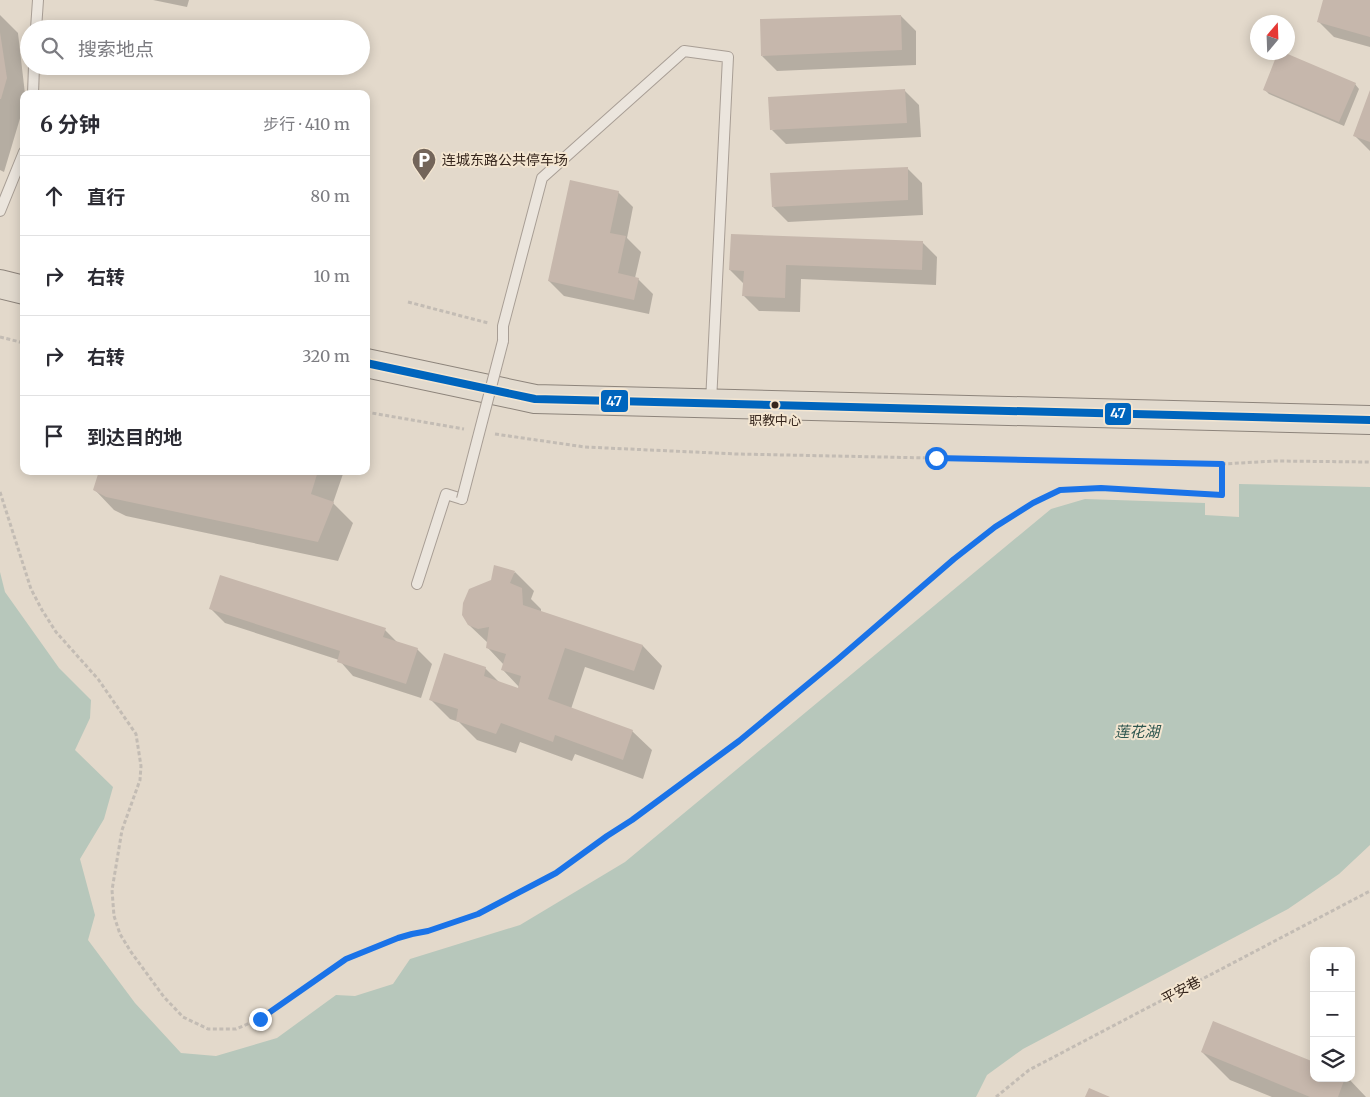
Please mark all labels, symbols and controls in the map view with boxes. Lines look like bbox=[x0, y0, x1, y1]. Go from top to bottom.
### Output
north arrow bbox=[1250, 15, 1295, 60]
search box bbox=[20, 20, 370, 75]
icon: search bbox=[38, 34, 66, 62]
text: 搜索地点 bbox=[78, 37, 154, 61]
text: 6 分钟 bbox=[40, 111, 100, 138]
text: 步行 · 410 m bbox=[263, 114, 350, 134]
parking icon: 连城东路公共停车场 bbox=[411, 147, 437, 181]
place label: 连城东路公共停车场 bbox=[442, 151, 568, 169]
icon: ahead bbox=[40, 182, 68, 210]
text: 直行 bbox=[87, 185, 125, 209]
text: 80 m bbox=[311, 186, 350, 206]
icon: right bbox=[40, 262, 68, 290]
text: 右转 bbox=[87, 265, 125, 289]
text: 10 m bbox=[313, 266, 350, 286]
icon: right bbox=[40, 342, 68, 370]
text: 右转 bbox=[87, 345, 125, 369]
text: 320 m bbox=[302, 346, 350, 366]
line badge: 47 bbox=[600, 389, 629, 413]
text: 47 bbox=[606, 392, 622, 410]
marker: 职教中心 bbox=[770, 400, 780, 410]
line badge: 47 bbox=[1104, 402, 1132, 426]
text: 47 bbox=[1110, 404, 1126, 422]
place label: 职教中心 bbox=[749, 412, 801, 429]
icon: arrive bbox=[40, 422, 68, 450]
text: 到达目的地 bbox=[87, 425, 182, 449]
route start bbox=[925, 447, 948, 470]
water label: 莲花湖 bbox=[1114, 722, 1161, 741]
map controls bbox=[1310, 947, 1355, 1082]
button: + bbox=[1310, 947, 1355, 992]
street label: 平安巷 bbox=[1158, 972, 1204, 1008]
button: − bbox=[1310, 992, 1355, 1037]
route end bbox=[249, 1008, 272, 1031]
button: layers bbox=[1310, 1037, 1355, 1082]

